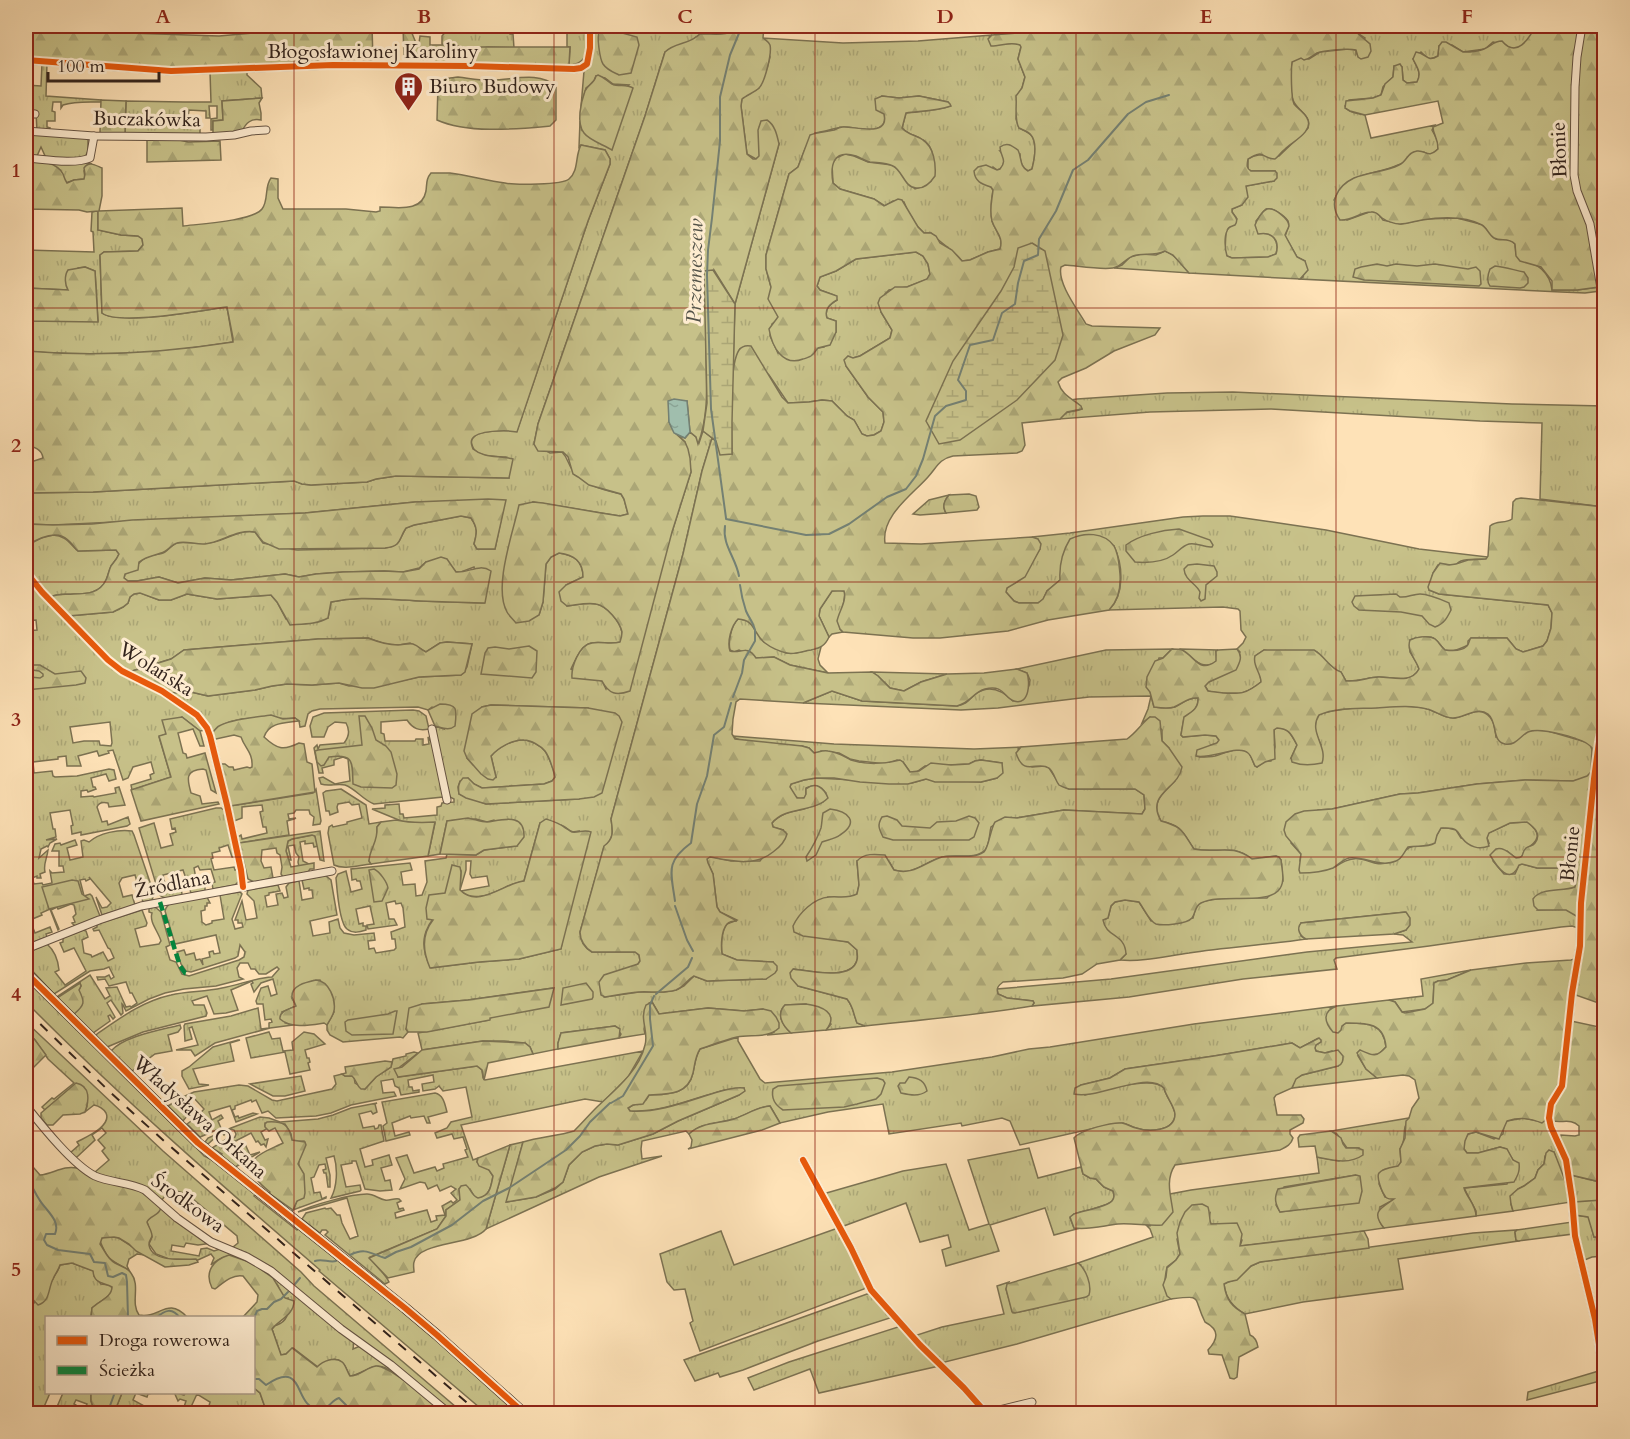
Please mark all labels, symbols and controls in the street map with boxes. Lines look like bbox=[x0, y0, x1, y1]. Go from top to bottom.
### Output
text: A bbox=[155, 3, 171, 30]
text: B bbox=[417, 3, 431, 30]
text: C bbox=[677, 3, 693, 30]
text: D bbox=[936, 3, 954, 30]
text: E bbox=[1200, 3, 1212, 30]
text: F bbox=[1461, 3, 1473, 30]
street label: Błogosławionej Karoliny bbox=[267, 38, 479, 65]
scale bar bbox=[48, 45, 159, 83]
text: 100 m bbox=[57, 54, 105, 79]
building icon: Biuro Budowy bbox=[392, 70, 424, 112]
place label: Biuro Budowy bbox=[429, 73, 556, 100]
street label: Buczakówka bbox=[93, 105, 202, 133]
street label: Błonie bbox=[1545, 122, 1573, 178]
text: 1 bbox=[11, 157, 21, 184]
water label: Przemeszew bbox=[680, 218, 710, 324]
text: 2 bbox=[11, 432, 21, 459]
street label: Wolańska bbox=[112, 635, 199, 703]
text: 3 bbox=[11, 706, 21, 733]
street label: Błonie bbox=[1554, 825, 1586, 883]
street label: Źródlana bbox=[132, 863, 213, 905]
text: 4 bbox=[11, 981, 21, 1008]
street label: Władysława Orkana bbox=[126, 1049, 273, 1185]
street label: Środkowa bbox=[146, 1167, 231, 1239]
text: 5 bbox=[11, 1256, 21, 1283]
legend bbox=[45, 1316, 255, 1394]
text: Droga rowerowa bbox=[99, 1328, 230, 1353]
text: Ścieżka bbox=[99, 1358, 155, 1383]

